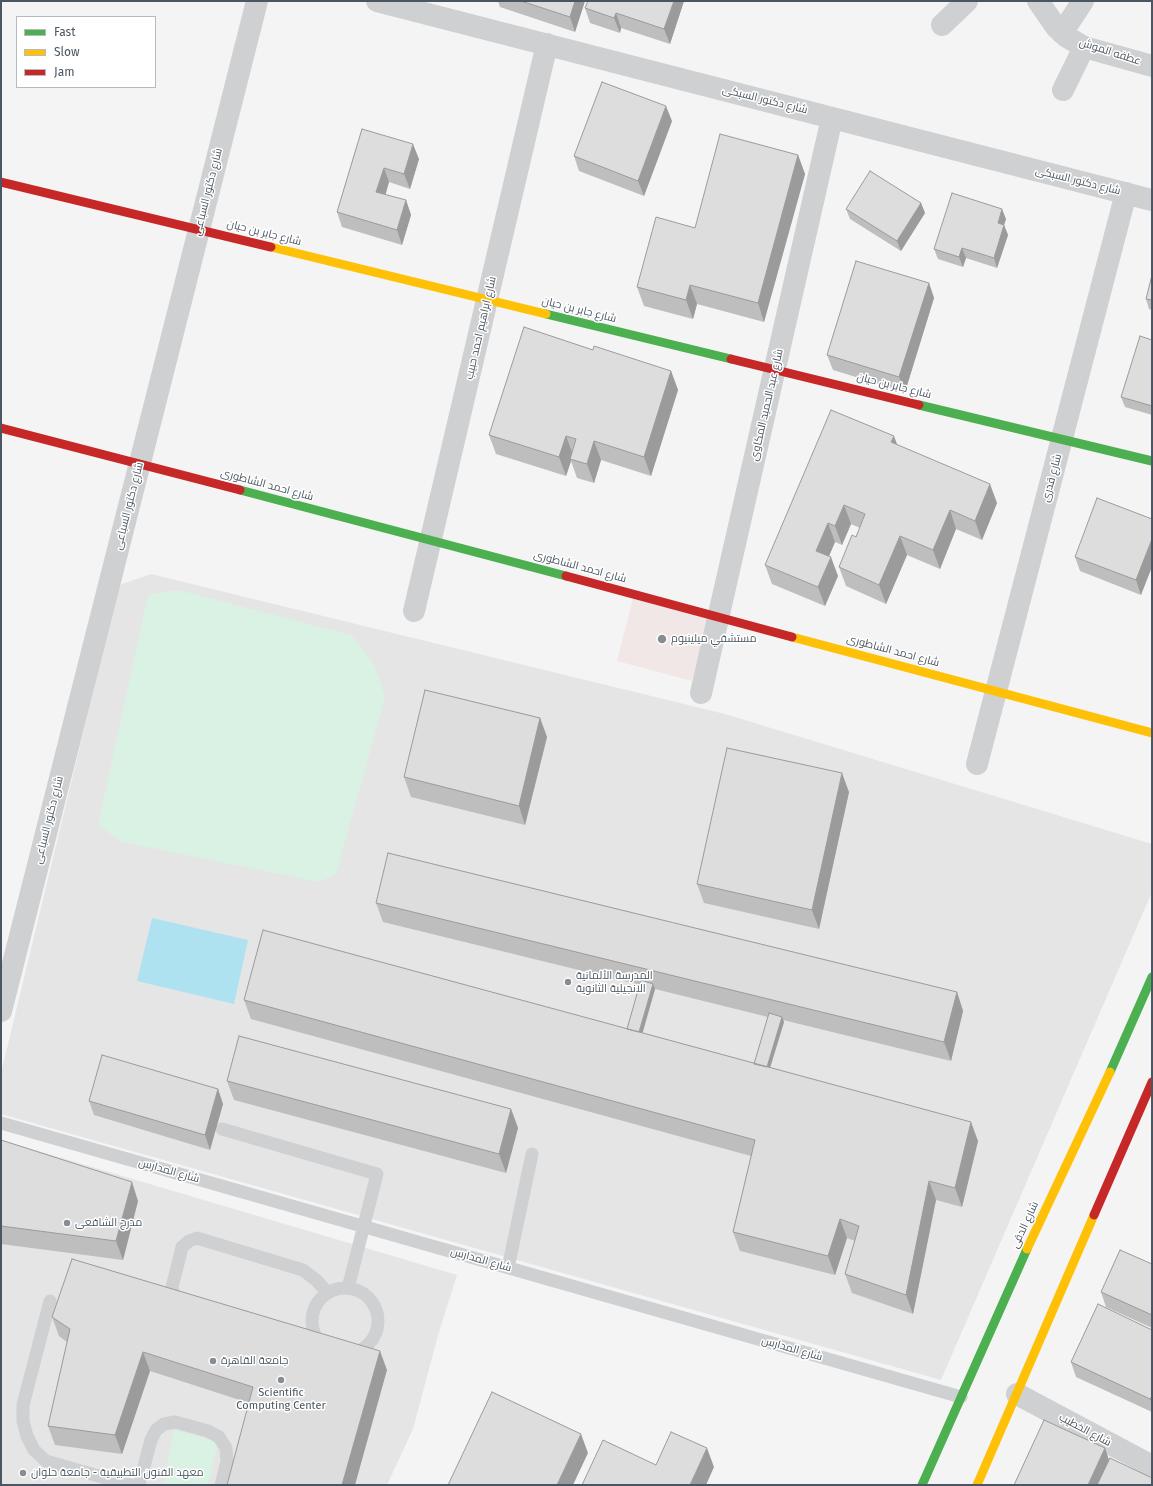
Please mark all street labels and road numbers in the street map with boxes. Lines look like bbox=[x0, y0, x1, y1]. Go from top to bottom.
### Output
street label: عطفه الموش bbox=[1077, 36, 1143, 68]
street label: شارع دكتور السبكى bbox=[721, 83, 809, 117]
street label: شارع دكتور السباعى bbox=[191, 147, 225, 237]
street label: شارع دكتور السبكى bbox=[1034, 164, 1122, 198]
street label: شارع جابر بن حيان bbox=[225, 217, 303, 249]
street label: شارع ابراهيم احمد حبيب bbox=[463, 275, 499, 381]
street label: شارع جابر بن حيان bbox=[540, 294, 618, 326]
street label: شارع عبد الحميد المكاوى bbox=[748, 348, 786, 462]
street label: شارع جابر بن حيان bbox=[855, 370, 933, 402]
street label: شارع قدرى bbox=[1039, 452, 1065, 504]
street label: شارع دكتور السباعى bbox=[112, 461, 146, 551]
street label: شارع احمد الشاطورى bbox=[219, 466, 315, 504]
street label: شارع احمد الشاطورى bbox=[532, 548, 628, 586]
street label: شارع احمد الشاطورى bbox=[845, 632, 941, 670]
street label: شارع دكتور السباعى bbox=[32, 775, 66, 865]
street label: شارع المدارس bbox=[137, 1156, 201, 1186]
street label: شارع الدقى bbox=[1008, 1199, 1042, 1251]
street label: شارع المدارس bbox=[449, 1245, 513, 1275]
street label: شارع المدارس bbox=[760, 1334, 824, 1364]
street label: شارع الخطيب bbox=[1057, 1411, 1113, 1449]

